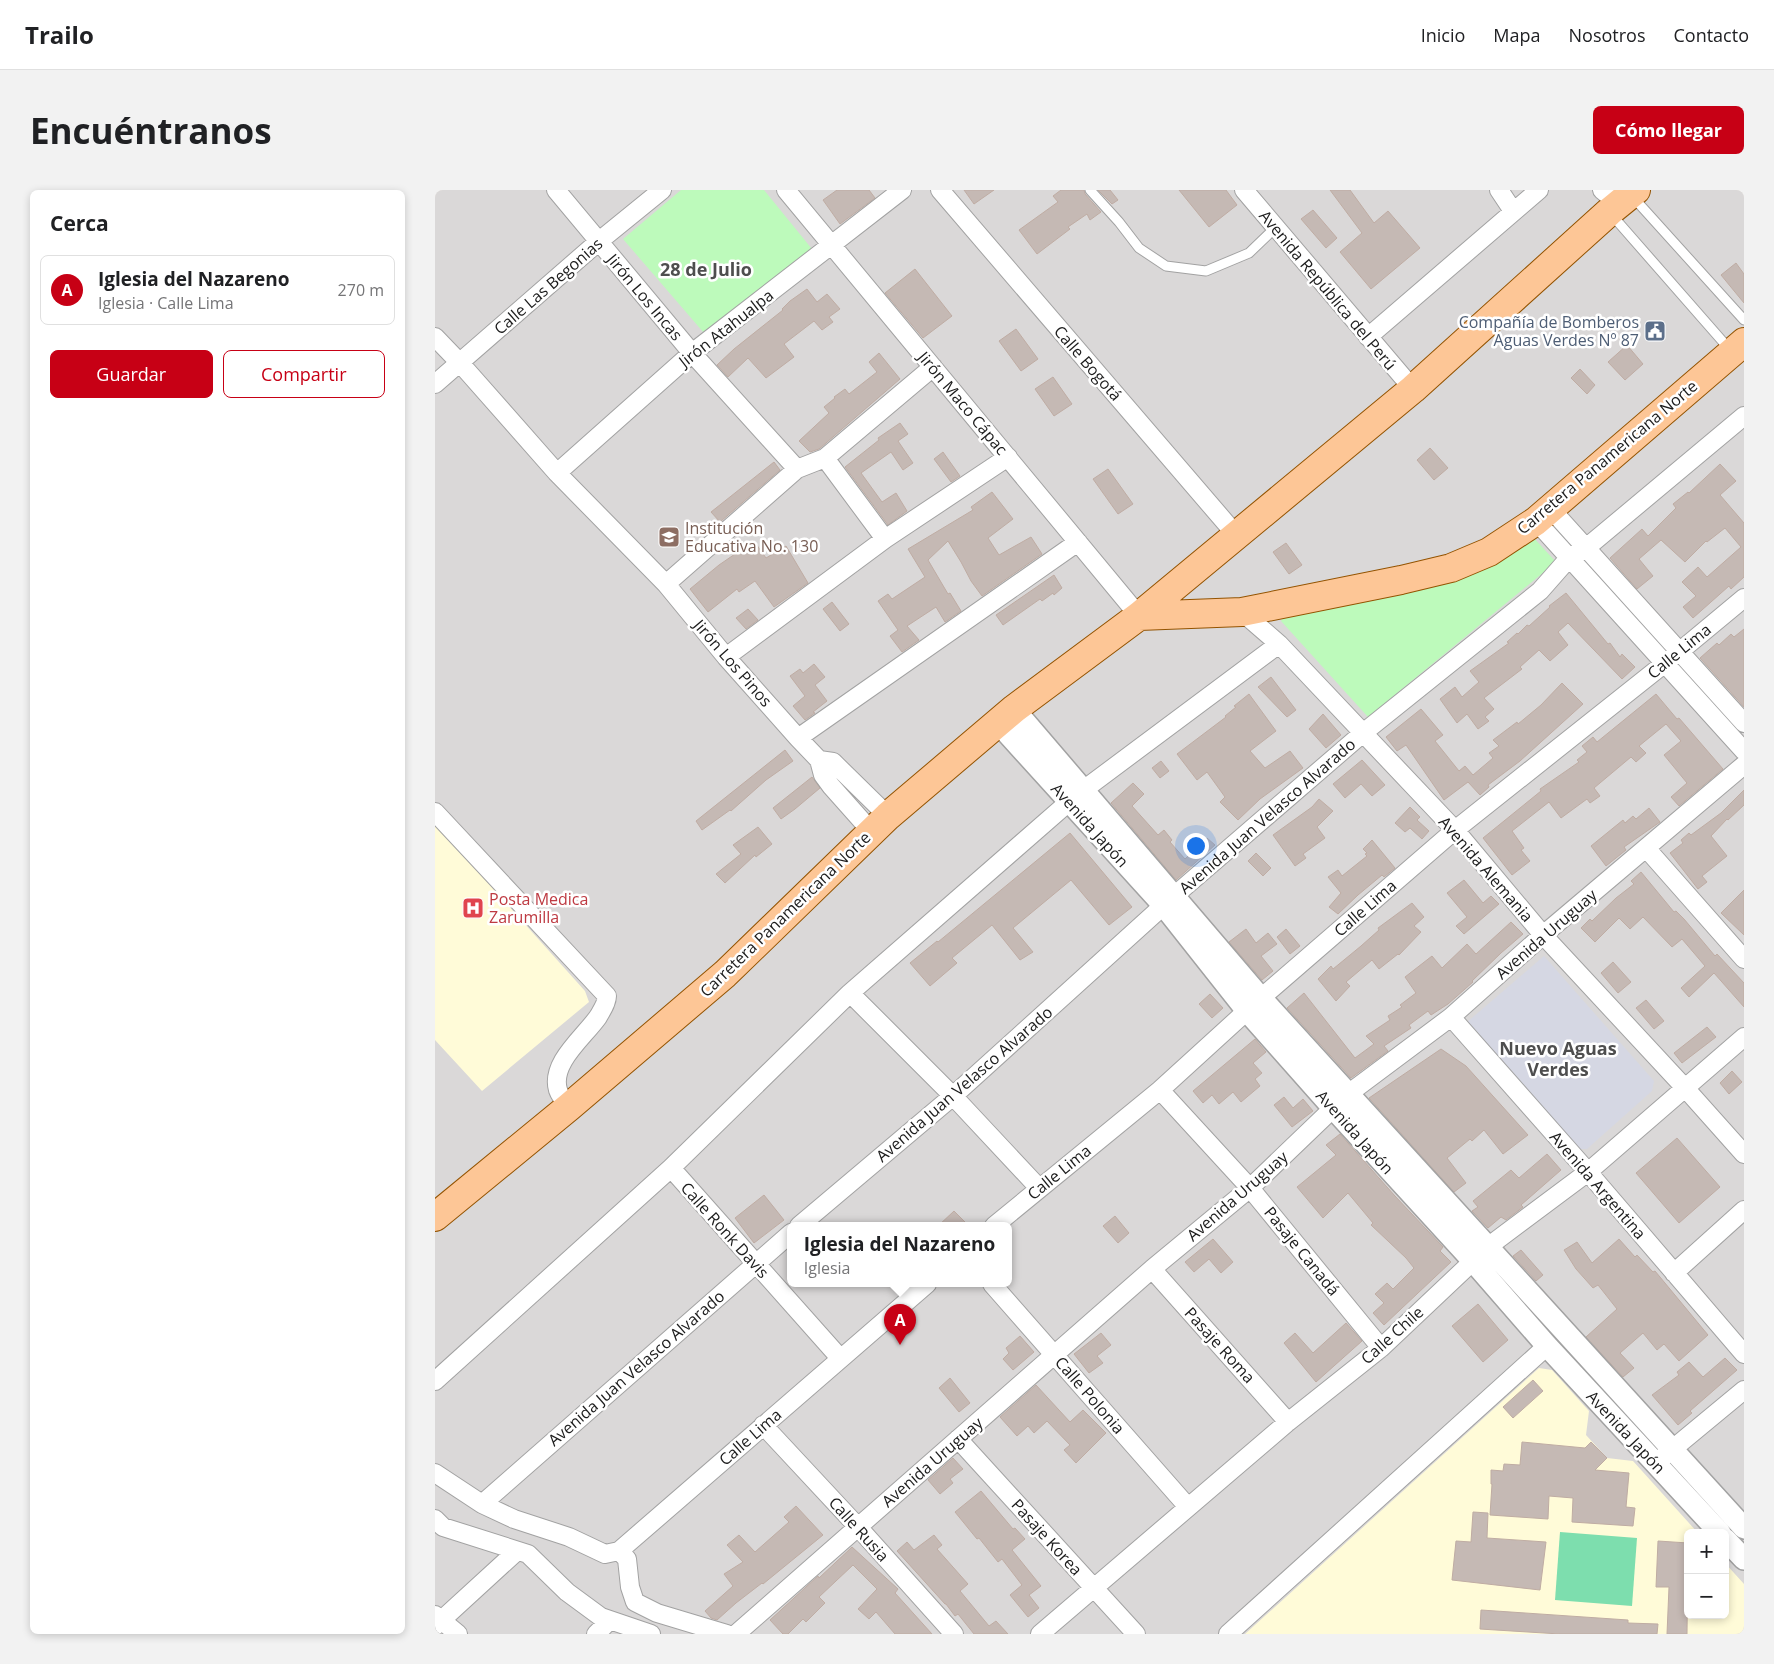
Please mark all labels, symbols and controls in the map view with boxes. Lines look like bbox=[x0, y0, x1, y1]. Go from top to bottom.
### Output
text: Trailo bbox=[25, 18, 94, 51]
text: Inicio bbox=[1421, 23, 1465, 47]
text: Mapa bbox=[1493, 23, 1541, 47]
text: Nosotros bbox=[1569, 23, 1646, 47]
text: Contacto bbox=[1674, 23, 1749, 47]
button: Cómo llegar bbox=[1593, 106, 1744, 154]
text: Encuéntranos bbox=[30, 107, 272, 154]
street label: Avenida República del Perú bbox=[1254, 205, 1402, 375]
text: Cerca bbox=[50, 209, 109, 237]
street label: Calle Las Begonias bbox=[489, 233, 607, 339]
street label: Jirón Los Incas bbox=[601, 248, 688, 345]
district label: 28 de Julio bbox=[660, 257, 752, 281]
text: Iglesia del Nazareno bbox=[98, 266, 289, 292]
text: A bbox=[61, 279, 73, 301]
text: 270 m bbox=[338, 279, 384, 301]
street label: Jirón Atahualpa bbox=[673, 284, 778, 373]
text: Iglesia · Calle Lima bbox=[98, 292, 234, 314]
place label: Compañía de Bomberos Aguas Verdes Nº 87 bbox=[1459, 311, 1639, 351]
public building icon: Compañía de Bomberos Aguas Verdes Nº 87 bbox=[1643, 319, 1667, 343]
street label: Calle Bogotá bbox=[1049, 321, 1127, 405]
street label: Jirón Maco Cápac bbox=[912, 345, 1013, 460]
button: Guardar bbox=[50, 350, 213, 398]
button: Compartir bbox=[223, 350, 385, 398]
street label: Carretera Panamericana Norte bbox=[1512, 375, 1702, 539]
place label: Institución Educativa No. 130 bbox=[685, 517, 818, 557]
school or university icon: Institución Educativa No. 130 bbox=[657, 525, 681, 549]
street label: Jirón Los Pinos bbox=[688, 613, 777, 711]
street label: Calle Lima bbox=[1642, 618, 1716, 684]
street label: Avenida Juan Velasco Alvarado bbox=[1174, 733, 1360, 899]
street label: Avenida Japón bbox=[1046, 778, 1134, 872]
street label: Avenida Alemania bbox=[1434, 811, 1538, 927]
street label: Carretera Panamericana Norte bbox=[695, 826, 875, 1002]
your location bbox=[1183, 833, 1209, 859]
street label: Calle Lima bbox=[1329, 875, 1401, 941]
street label: Avenida Uruguay bbox=[1491, 883, 1602, 984]
place label: Posta Medica Zarumilla bbox=[489, 888, 588, 928]
hospital icon: Posta Medica Zarumilla bbox=[461, 896, 485, 920]
street label: Avenida Juan Velasco Alvarado bbox=[871, 1001, 1057, 1167]
district label: Nuevo Aguas Verdes bbox=[1499, 1036, 1617, 1081]
street label: Avenida Japón bbox=[1311, 1085, 1399, 1179]
street label: Avenida Argentina bbox=[1545, 1126, 1651, 1244]
street label: Calle Lima bbox=[1022, 1139, 1096, 1205]
street label: Avenida Uruguay bbox=[1182, 1145, 1293, 1246]
street label: Calle Ronk Davis bbox=[676, 1177, 774, 1283]
street label: Pasaje Canadá bbox=[1259, 1202, 1345, 1300]
popup bbox=[787, 1222, 1012, 1287]
text: Iglesia del Nazareno bbox=[804, 1231, 995, 1257]
text: Iglesia bbox=[804, 1257, 851, 1279]
street label: Avenida Juan Velasco Alvarado bbox=[543, 1285, 729, 1451]
street label: Calle Chile bbox=[1356, 1301, 1428, 1369]
street label: Pasaje Roma bbox=[1180, 1302, 1260, 1388]
pin: A bbox=[884, 1304, 916, 1345]
street label: Calle Polonia bbox=[1050, 1352, 1130, 1438]
street label: Avenida Japón bbox=[1582, 1386, 1670, 1478]
street label: Calle Lima bbox=[714, 1404, 786, 1470]
street label: Avenida Uruguay bbox=[877, 1411, 988, 1512]
street label: Calle Rusia bbox=[824, 1492, 894, 1566]
street label: Pasaje Korea bbox=[1007, 1494, 1087, 1580]
map controls bbox=[1684, 1529, 1729, 1619]
button: + bbox=[1684, 1529, 1729, 1574]
button: − bbox=[1684, 1574, 1729, 1619]

